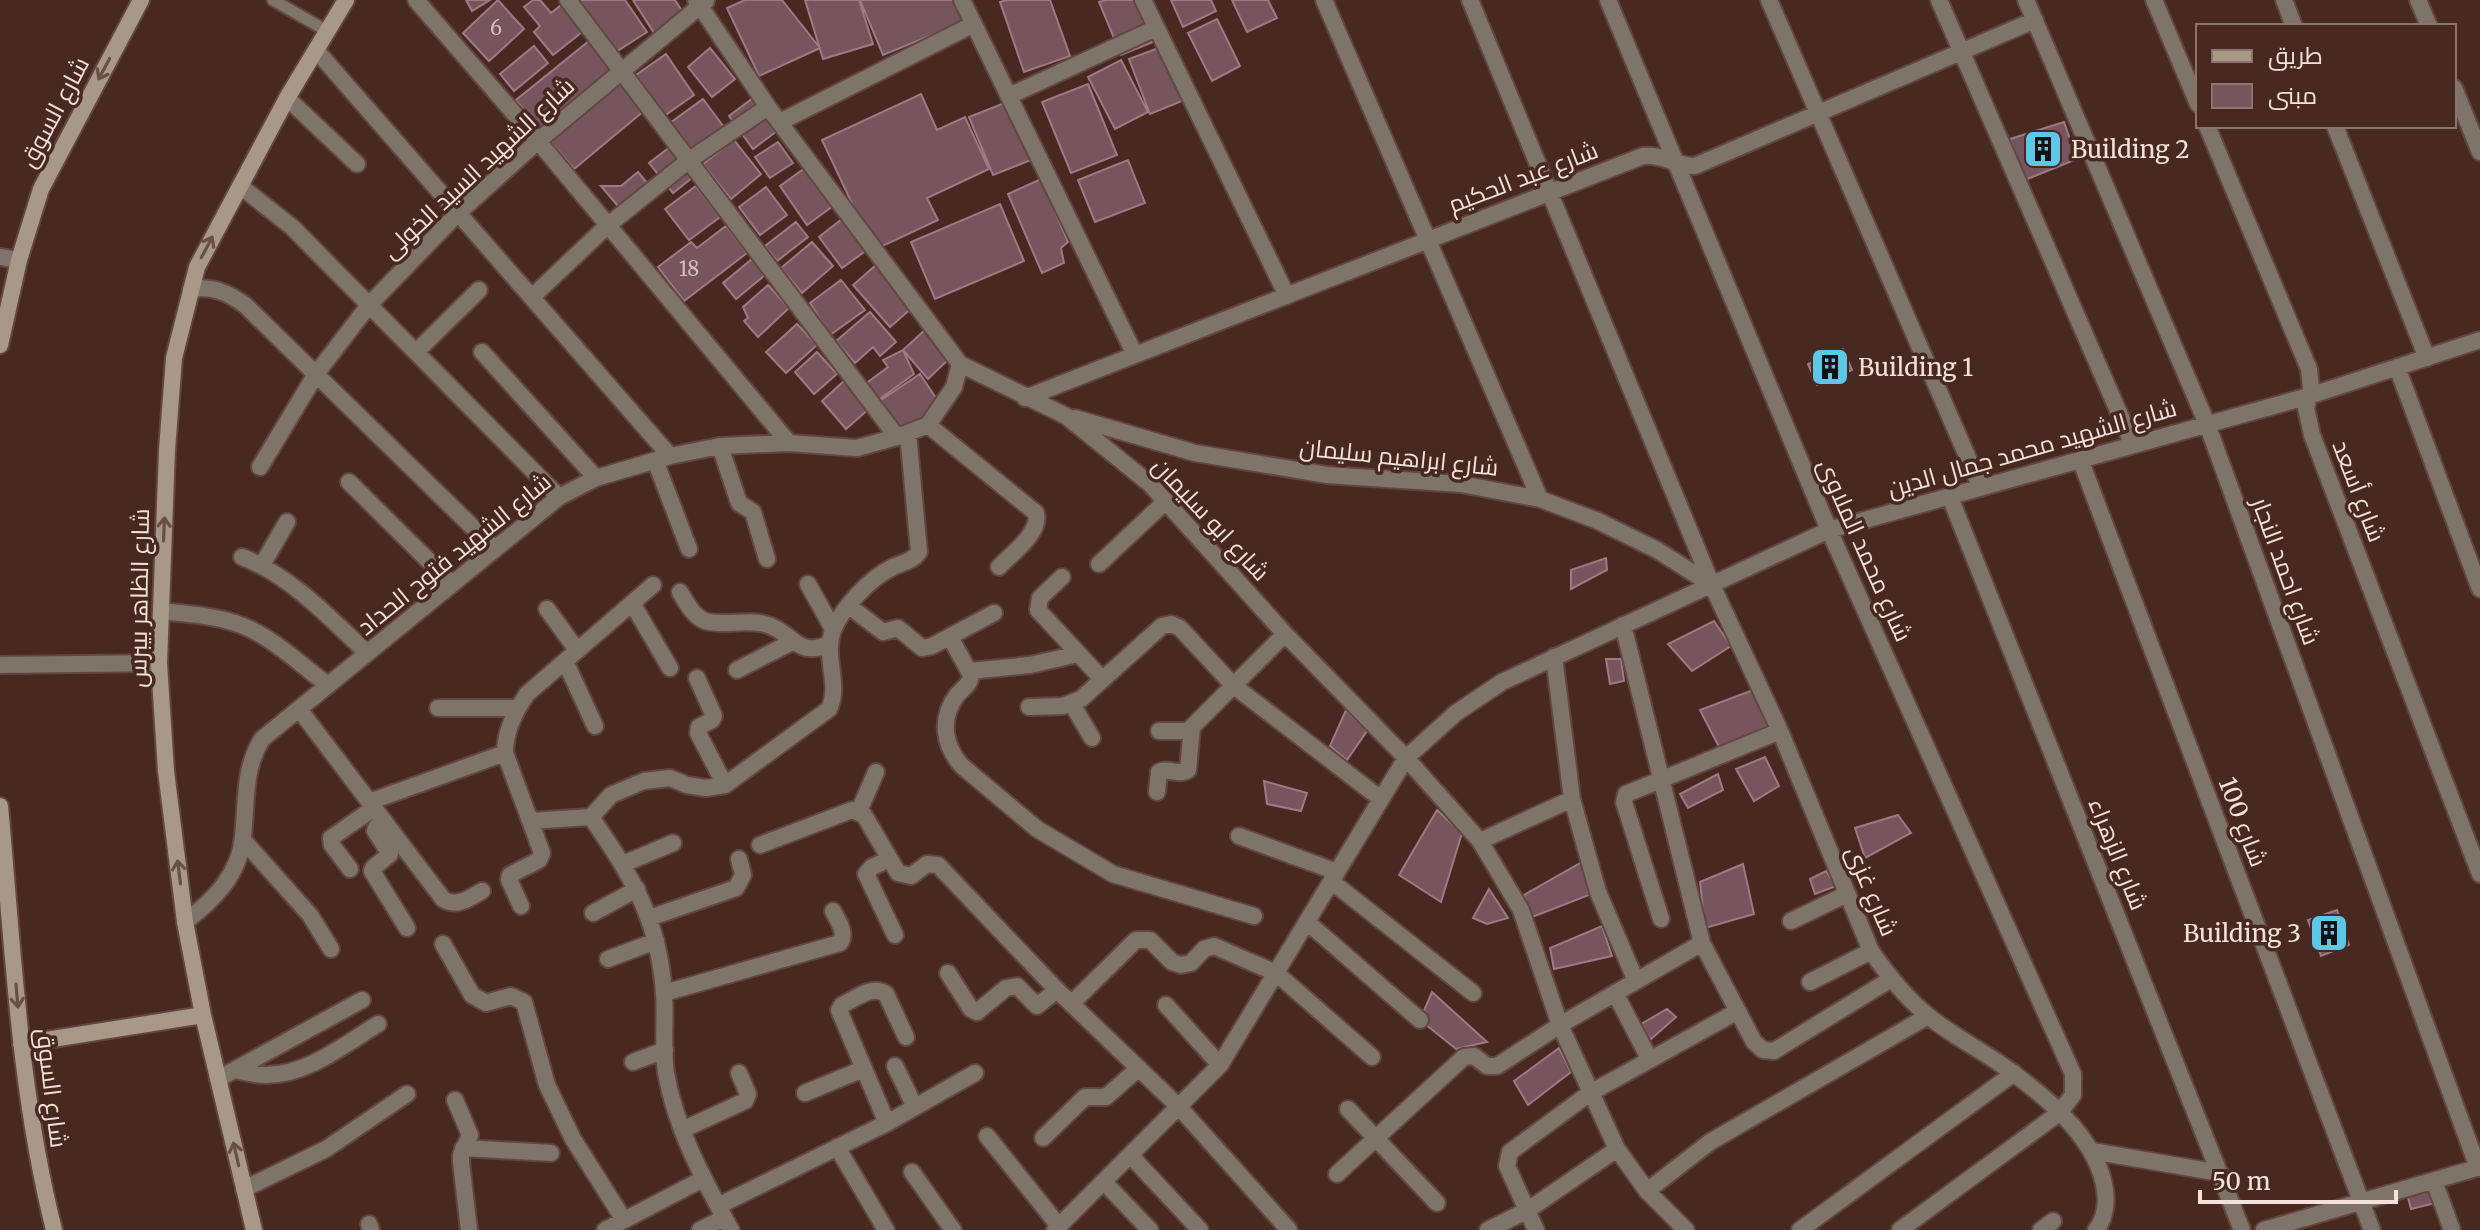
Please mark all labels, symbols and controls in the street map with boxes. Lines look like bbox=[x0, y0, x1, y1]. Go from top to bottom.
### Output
house number: 6 bbox=[490, 15, 502, 40]
legend bbox=[2196, 24, 2456, 128]
text: طريق bbox=[2268, 40, 2323, 71]
street label: شارع السوق bbox=[12, 52, 97, 173]
one-way arrow bbox=[96, 57, 112, 80]
street label: شارع الشهيد السيد الخولى bbox=[375, 71, 582, 266]
text: مبنى bbox=[2268, 80, 2317, 111]
building icon: Building 2 bbox=[2022, 128, 2064, 170]
street label: شارع عبد الحكيم bbox=[1444, 134, 1603, 221]
place label: Building 2 bbox=[2071, 134, 2190, 165]
one-way arrow bbox=[200, 236, 216, 259]
house number: 18 bbox=[679, 256, 699, 281]
building icon: Building 1 bbox=[1809, 346, 1851, 388]
place label: Building 1 bbox=[1858, 352, 1973, 383]
street label: شارع الشهيد محمد جمال الدين bbox=[1884, 392, 2180, 505]
street label: شارع ابراهيم سليمان bbox=[1298, 431, 1500, 484]
street label: شارع أسعد bbox=[2324, 436, 2393, 547]
street label: شارع ابو سليمان bbox=[1145, 451, 1276, 588]
street label: شارع محمد الملاوى bbox=[1810, 454, 1919, 647]
street label: شارع الشهيد فتوح الحداد bbox=[351, 466, 558, 643]
street label: شارع احمد النجار bbox=[2243, 491, 2327, 649]
street label: شارع الظاهر بيبرس bbox=[122, 508, 157, 688]
one-way arrow bbox=[157, 516, 172, 543]
street label: شارع 100 bbox=[2211, 773, 2274, 871]
street label: شارع الزهراء bbox=[2081, 793, 2155, 915]
street label: شارع غزى bbox=[1838, 841, 1905, 941]
one-way arrow bbox=[171, 859, 186, 886]
building icon: Building 3 bbox=[2308, 912, 2350, 954]
place label: Building 3 bbox=[2183, 918, 2301, 949]
one-way arrow bbox=[10, 982, 25, 1009]
street label: شارع السوق bbox=[28, 1026, 75, 1150]
one-way arrow bbox=[228, 1142, 243, 1168]
scale bar bbox=[2200, 1154, 2396, 1204]
text: 50 m bbox=[2212, 1166, 2271, 1197]

